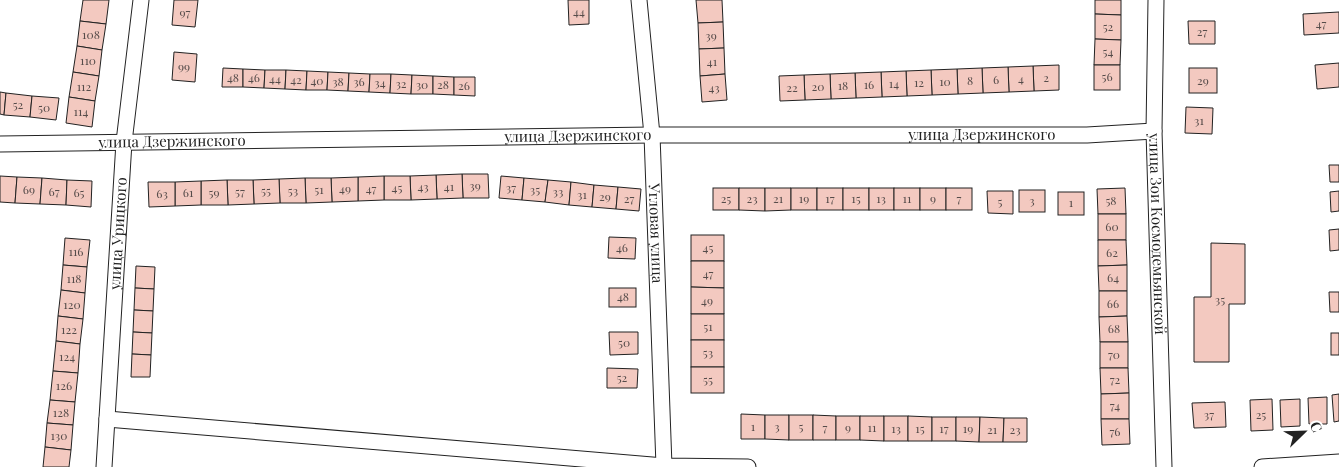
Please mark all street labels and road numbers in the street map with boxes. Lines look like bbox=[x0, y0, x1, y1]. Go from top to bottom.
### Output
street label: улица Дзержинского bbox=[503, 124, 652, 146]
street label: улица Дзержинского bbox=[907, 124, 1056, 144]
street label: улица Дзержинского bbox=[97, 130, 246, 152]
street label: улица Зои Космодемьянской bbox=[1145, 132, 1171, 335]
street label: улица Урицкого bbox=[104, 177, 131, 291]
street label: Угловая улица bbox=[645, 182, 668, 284]

